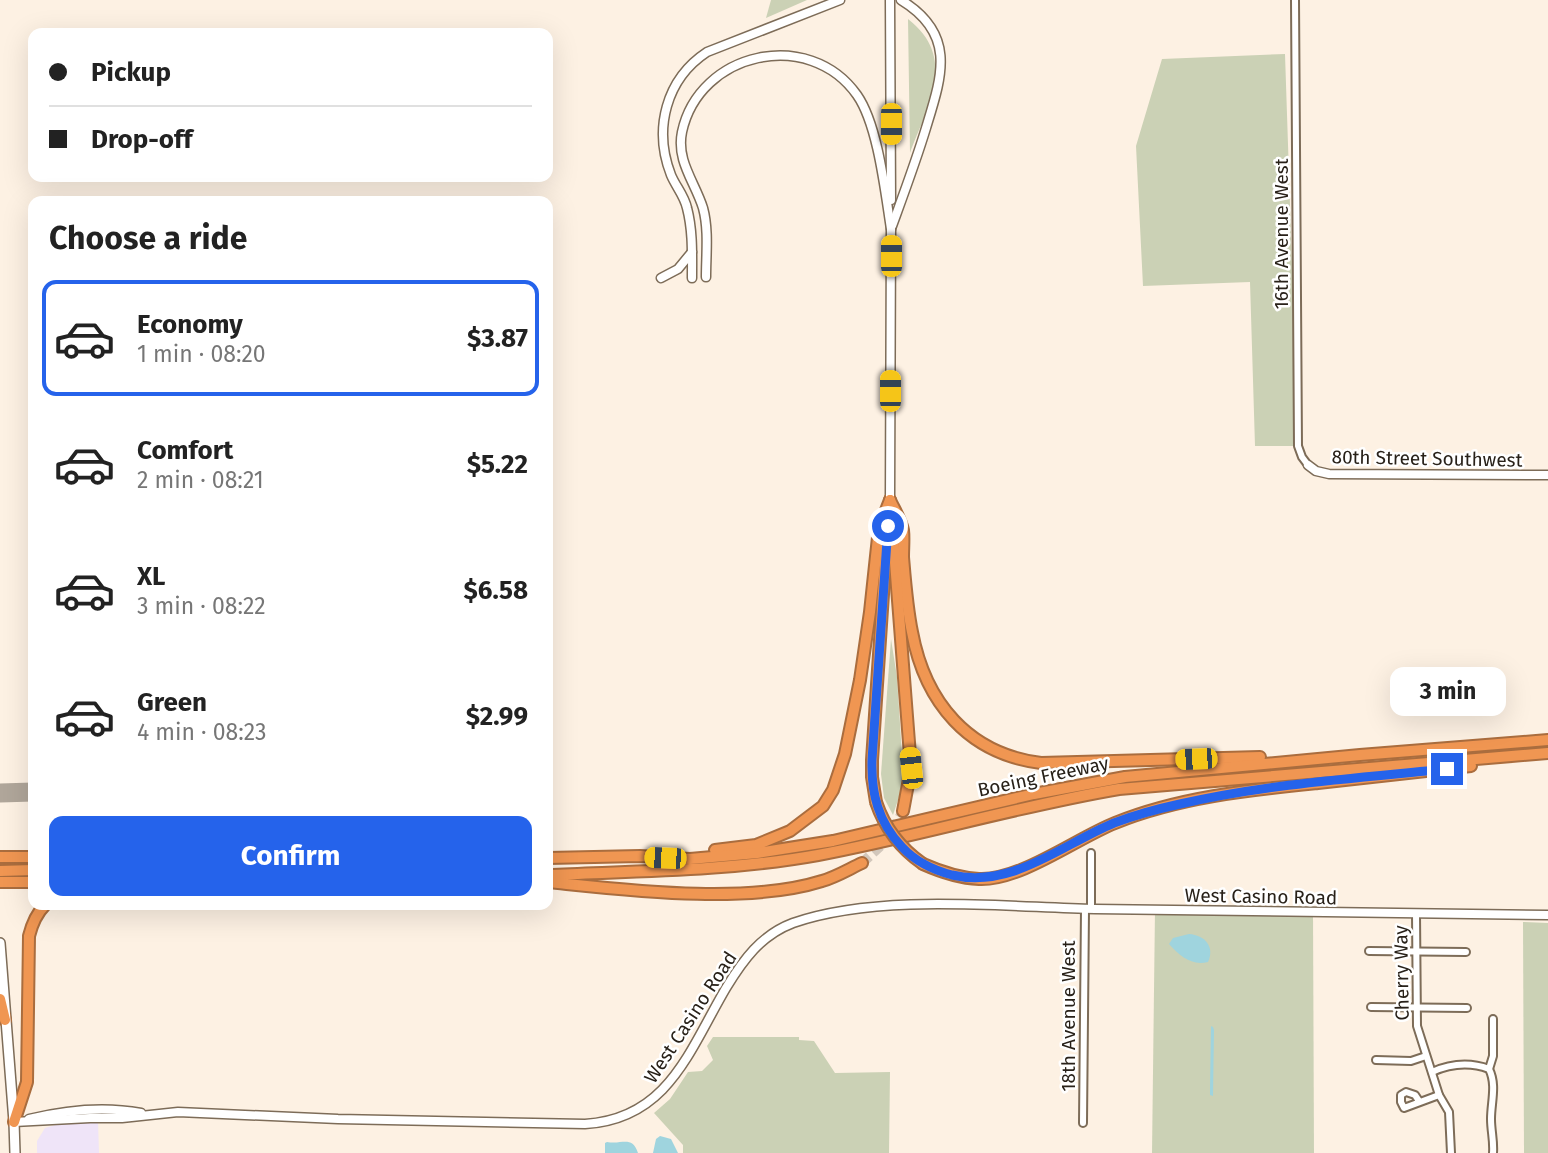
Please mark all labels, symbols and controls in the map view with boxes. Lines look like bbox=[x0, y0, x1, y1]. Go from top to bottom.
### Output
text: Pickup bbox=[91, 57, 171, 88]
car bbox=[881, 103, 902, 145]
text: Drop-off bbox=[91, 124, 193, 155]
street label: 16th Avenue West bbox=[1270, 158, 1293, 310]
text: Choose a ride bbox=[49, 219, 247, 257]
car bbox=[881, 235, 902, 277]
icon: car bbox=[53, 307, 116, 370]
text: Economy bbox=[137, 309, 243, 340]
text: $3.87 bbox=[467, 323, 528, 354]
text: 1 min · 08:20 bbox=[137, 340, 266, 368]
car bbox=[880, 370, 901, 412]
icon: car bbox=[53, 433, 116, 496]
text: Comfort bbox=[137, 435, 233, 466]
street label: 80th Street Southwest bbox=[1331, 445, 1523, 472]
text: $5.22 bbox=[467, 449, 528, 480]
text: 2 min · 08:21 bbox=[137, 466, 264, 494]
route start bbox=[872, 510, 904, 542]
icon: car bbox=[53, 559, 116, 622]
text: XL bbox=[137, 561, 165, 592]
text: $6.58 bbox=[464, 575, 528, 606]
text: 3 min · 08:22 bbox=[137, 592, 266, 620]
callout: 3 min bbox=[1389, 668, 1505, 716]
text: 3 min bbox=[1420, 677, 1476, 705]
icon: car bbox=[53, 685, 116, 748]
text: Green bbox=[137, 687, 207, 718]
text: $2.99 bbox=[466, 701, 528, 732]
text: 4 min · 08:23 bbox=[137, 718, 267, 746]
car bbox=[899, 746, 924, 790]
car bbox=[1175, 748, 1218, 770]
street label: Boeing Freeway bbox=[975, 751, 1111, 802]
route end bbox=[1431, 753, 1463, 785]
button: Confirm bbox=[49, 816, 532, 896]
car bbox=[644, 847, 687, 869]
street label: West Casino Road bbox=[1185, 884, 1337, 909]
street label: Cherry Way bbox=[1389, 924, 1414, 1021]
street label: 18th Avenue West bbox=[1057, 940, 1080, 1092]
street label: West Casino Road bbox=[639, 947, 742, 1088]

